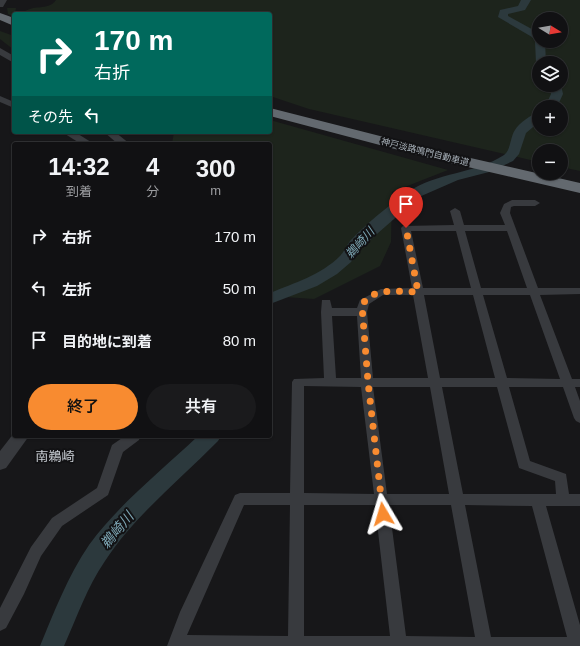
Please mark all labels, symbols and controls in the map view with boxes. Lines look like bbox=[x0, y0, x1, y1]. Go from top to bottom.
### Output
north arrow bbox=[532, 12, 568, 48]
map controls bbox=[532, 12, 568, 180]
text: 170 m bbox=[94, 25, 173, 56]
icon: right bbox=[28, 28, 80, 80]
button: layers bbox=[532, 56, 568, 92]
text: 右折 bbox=[94, 63, 130, 83]
button: + bbox=[532, 100, 568, 136]
icon: left bbox=[81, 104, 103, 126]
text: その先 bbox=[28, 108, 73, 125]
street label: 神戸淡路鳴門自動車道 bbox=[380, 136, 470, 168]
button: − bbox=[532, 144, 568, 180]
text: 14:32 bbox=[48, 153, 110, 180]
text: 4 bbox=[146, 153, 159, 180]
text: 300 bbox=[196, 155, 236, 182]
text: m bbox=[210, 183, 221, 198]
text: 到着 bbox=[66, 184, 92, 199]
text: 分 bbox=[146, 184, 159, 199]
pin bbox=[389, 187, 423, 228]
icon: arrive bbox=[395, 193, 417, 215]
water label: 鵜崎川 bbox=[343, 223, 379, 261]
icon: right bbox=[28, 225, 50, 247]
text: 170 m bbox=[214, 228, 256, 245]
text: 右折 bbox=[62, 229, 92, 246]
icon: left bbox=[28, 277, 50, 299]
text: 50 m bbox=[223, 280, 256, 297]
text: 左折 bbox=[62, 281, 92, 298]
icon: arrive bbox=[28, 329, 50, 351]
text: 80 m bbox=[223, 332, 256, 349]
text: 目的地に到着 bbox=[62, 333, 152, 350]
button: 終了 bbox=[28, 384, 138, 430]
button: 共有 bbox=[146, 384, 256, 430]
district label: 南鵜崎 bbox=[35, 449, 75, 464]
position arrow bbox=[362, 493, 404, 535]
water label: 鵜崎川 bbox=[97, 507, 138, 551]

